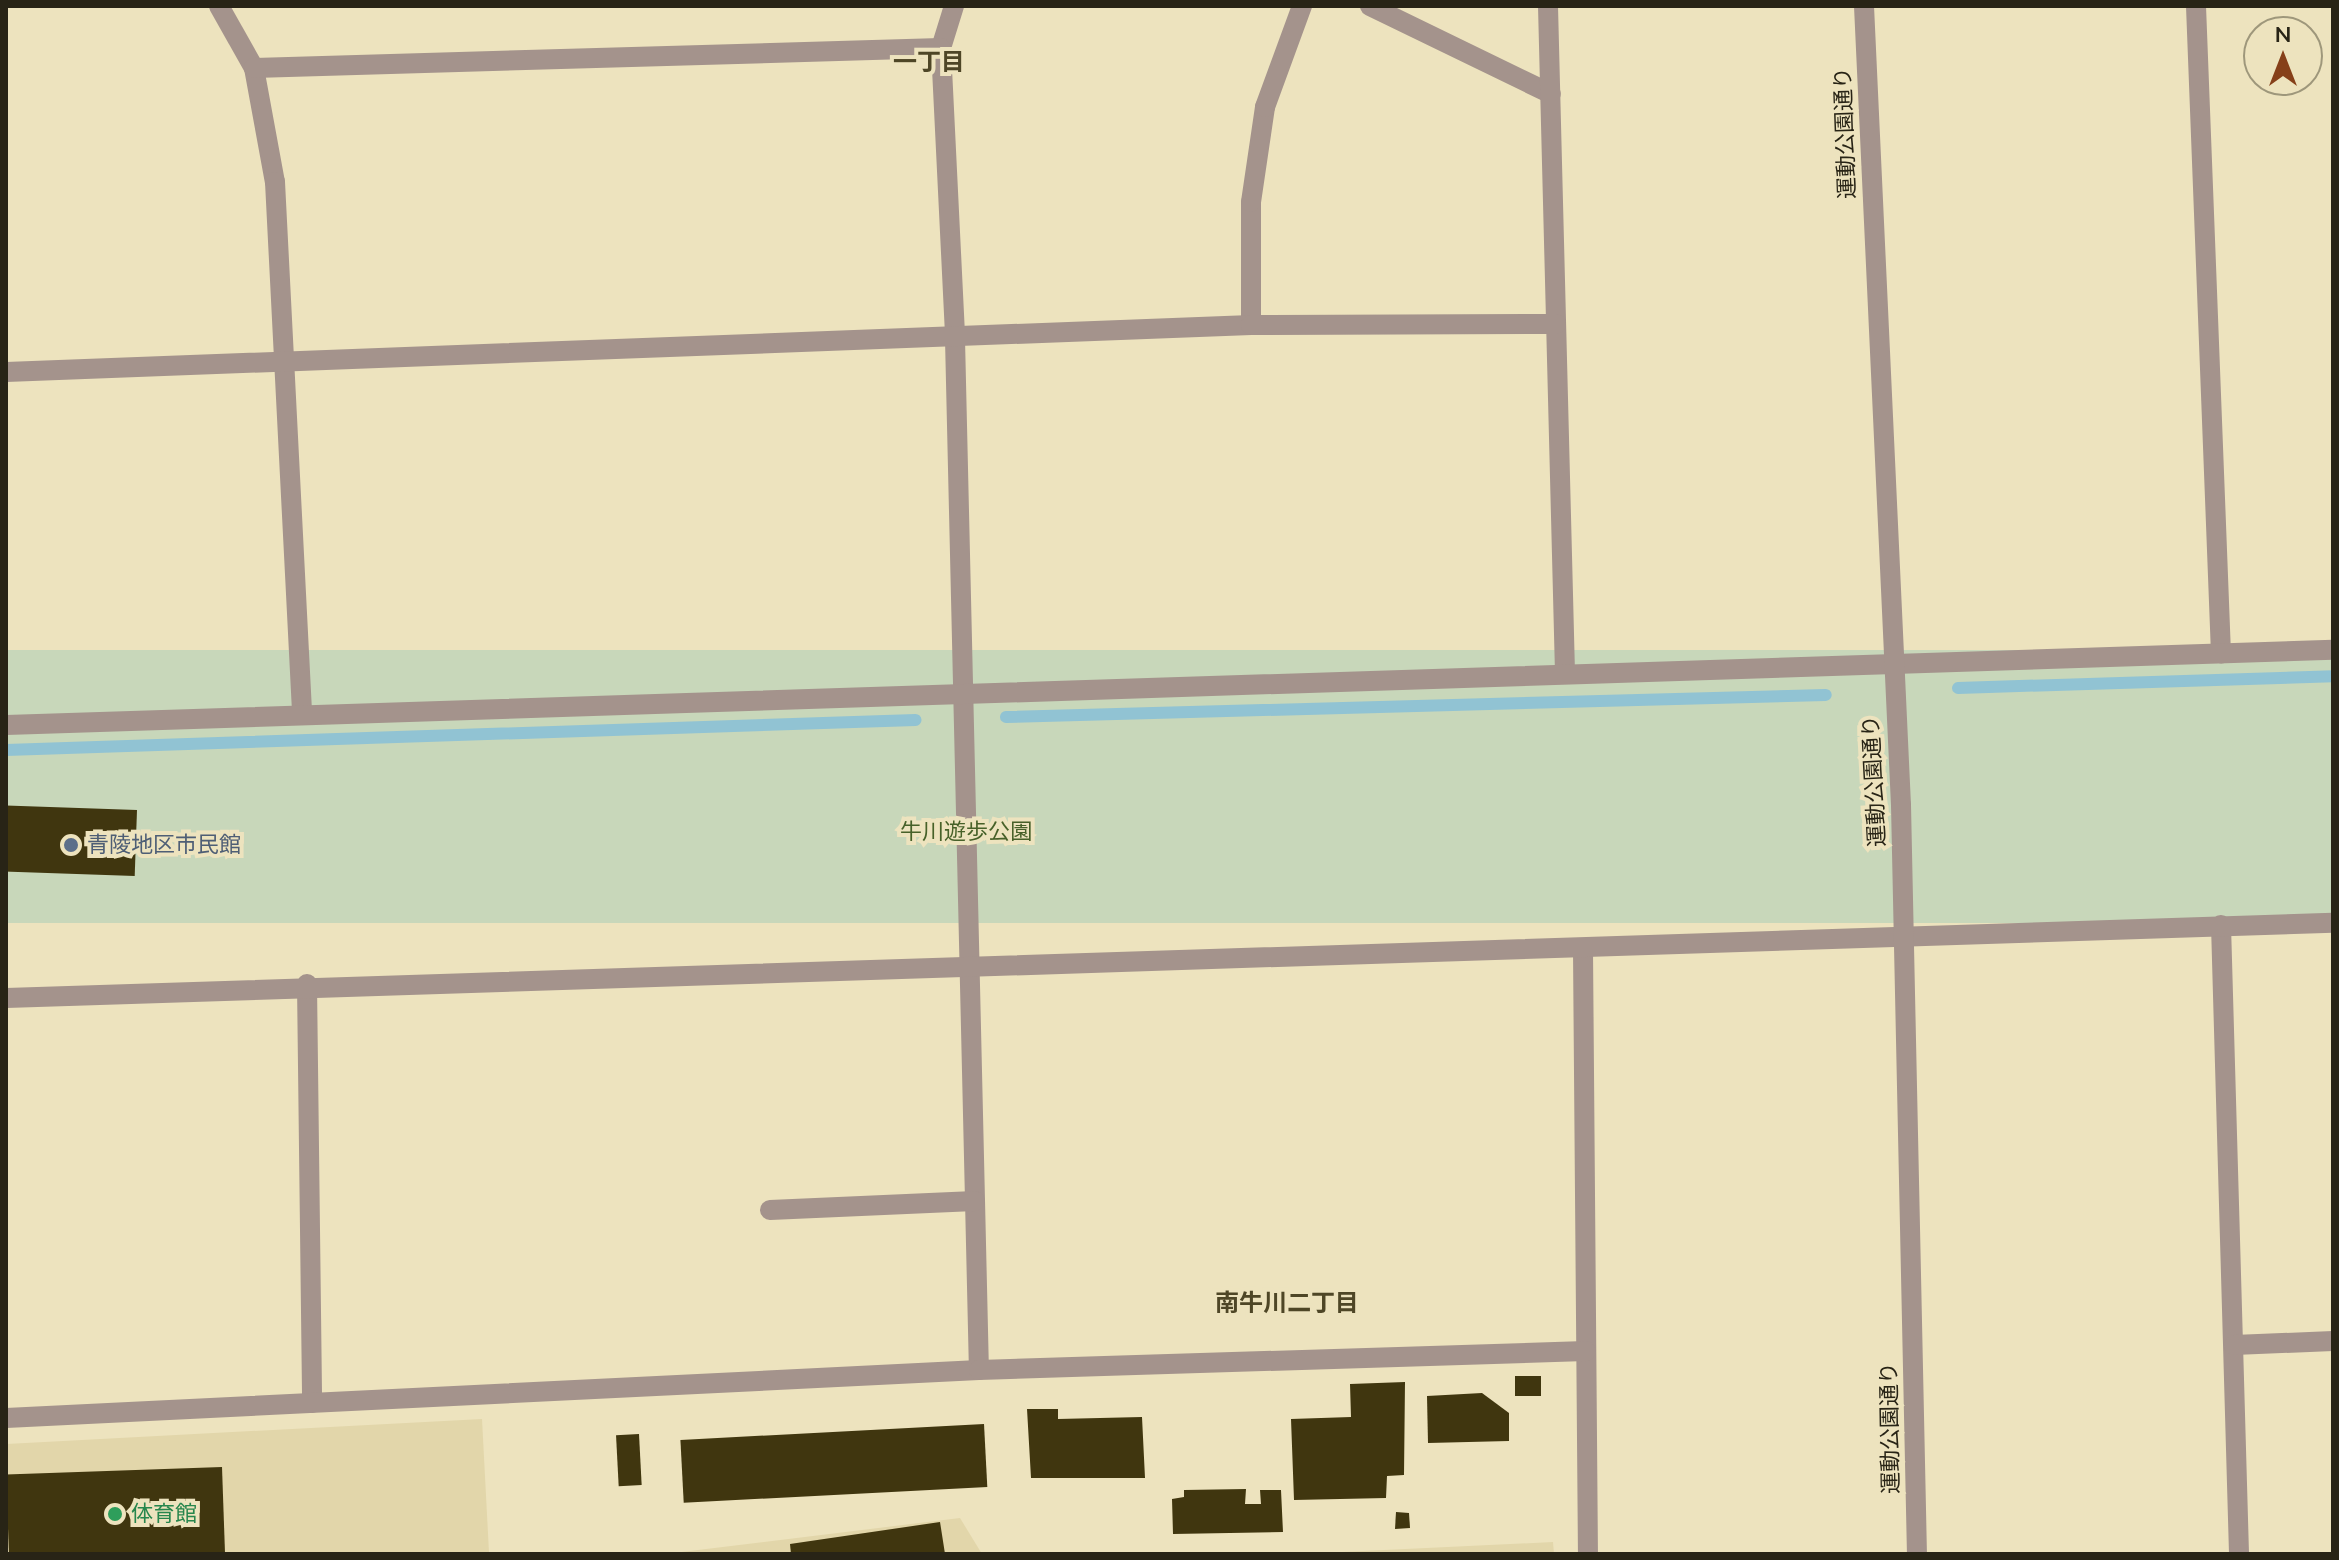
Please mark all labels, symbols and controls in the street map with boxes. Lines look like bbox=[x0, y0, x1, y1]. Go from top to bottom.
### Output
north arrow bbox=[2243, 16, 2323, 96]
text: N bbox=[2275, 20, 2291, 48]
district label: 一丁目 bbox=[893, 48, 965, 76]
street label: 運動公園通り bbox=[1830, 67, 1860, 199]
street label: 運動公園通り bbox=[1857, 714, 1891, 848]
park label: 牛川遊歩公園 bbox=[900, 819, 1032, 845]
place label: 青陵地区市民館 bbox=[87, 832, 241, 858]
marker: 青陵地区市民館 bbox=[62, 836, 80, 854]
district label: 南牛川二丁目 bbox=[1215, 1289, 1359, 1317]
street label: 運動公園通り bbox=[1876, 1362, 1904, 1494]
place label: 体育館 bbox=[131, 1501, 197, 1527]
marker: 体育館 bbox=[106, 1505, 124, 1523]

